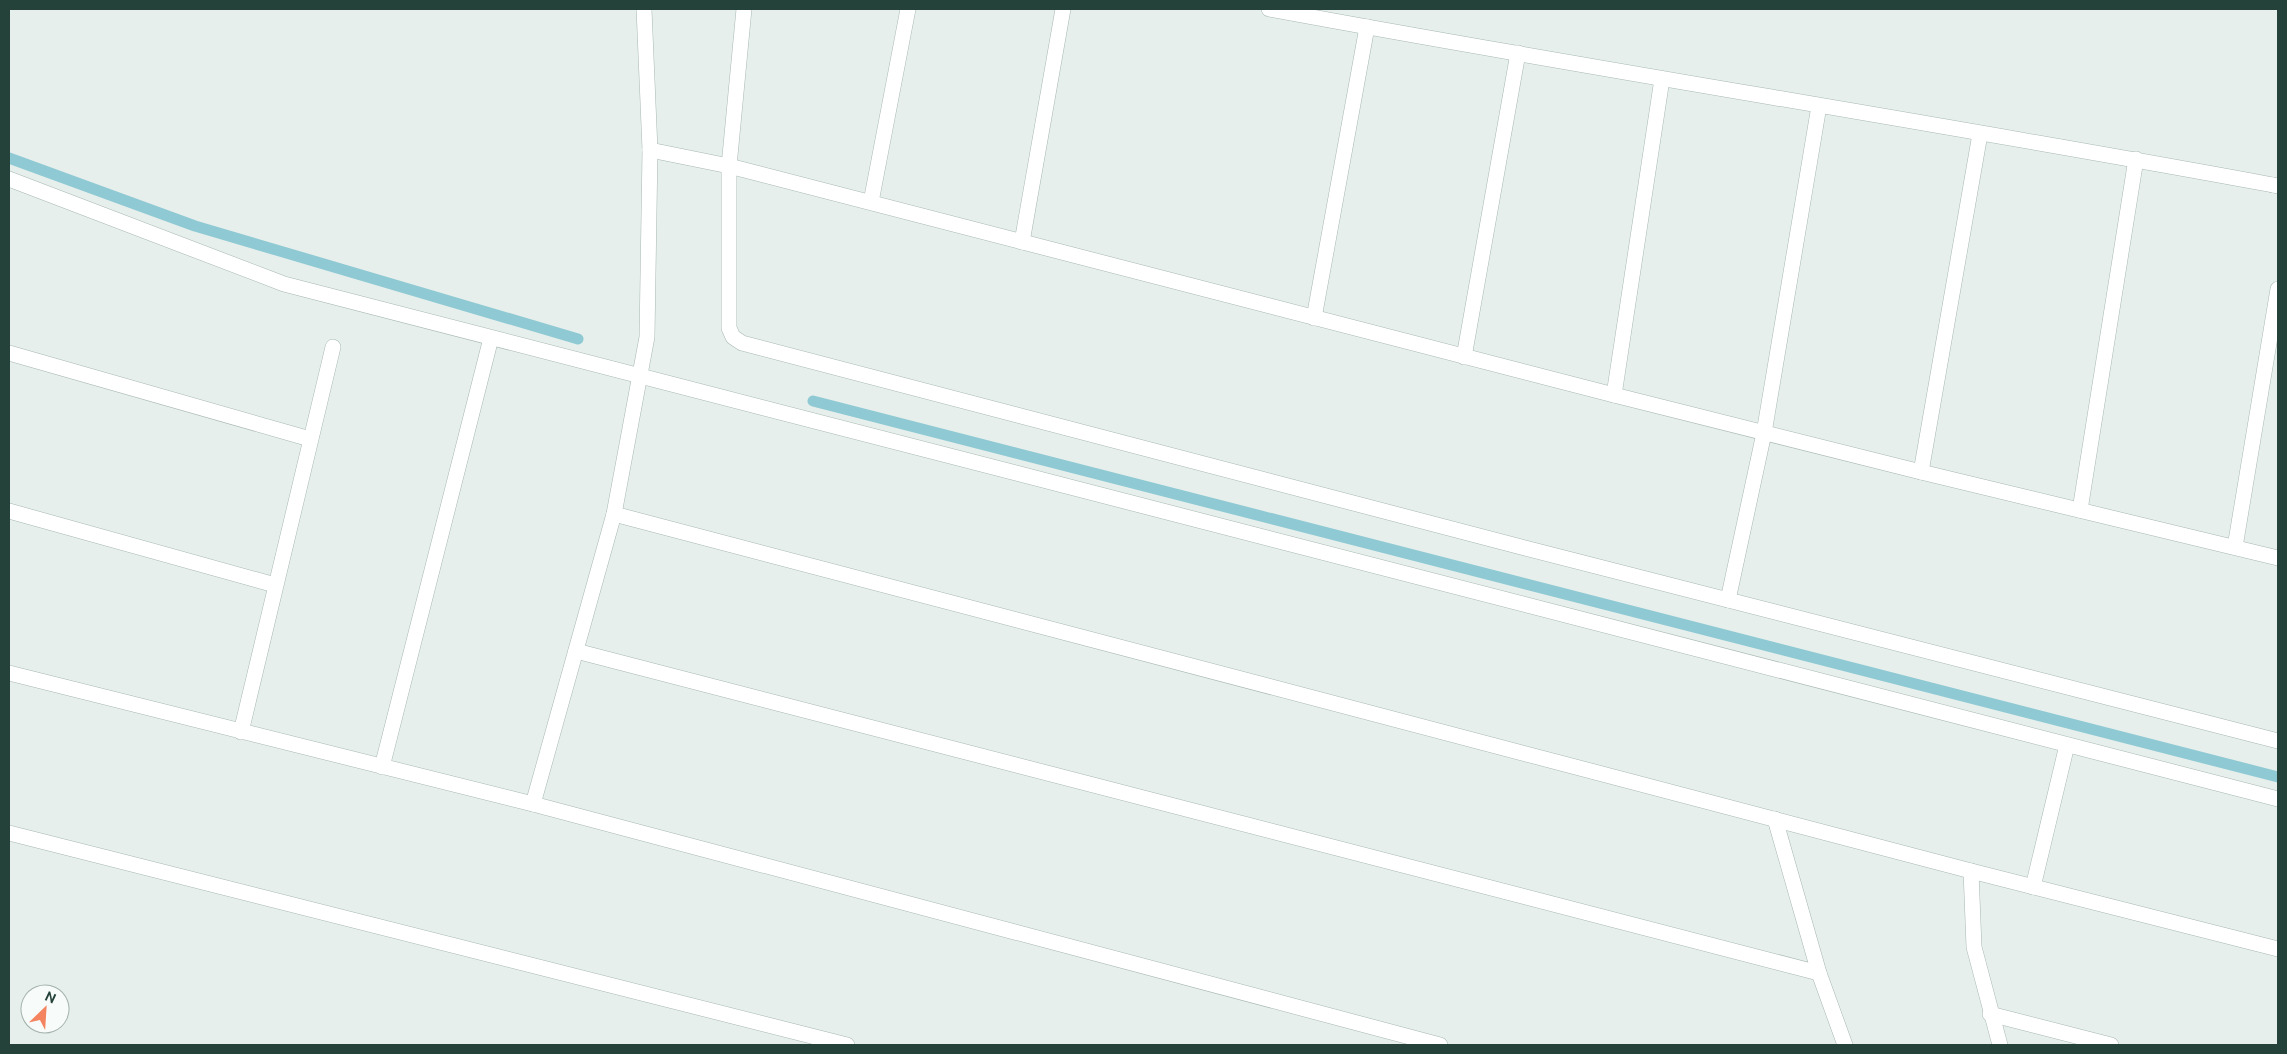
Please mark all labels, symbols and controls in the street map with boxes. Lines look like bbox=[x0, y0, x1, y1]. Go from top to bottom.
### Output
north arrow bbox=[20, 984, 70, 1034]
text: N bbox=[42, 988, 59, 1007]

